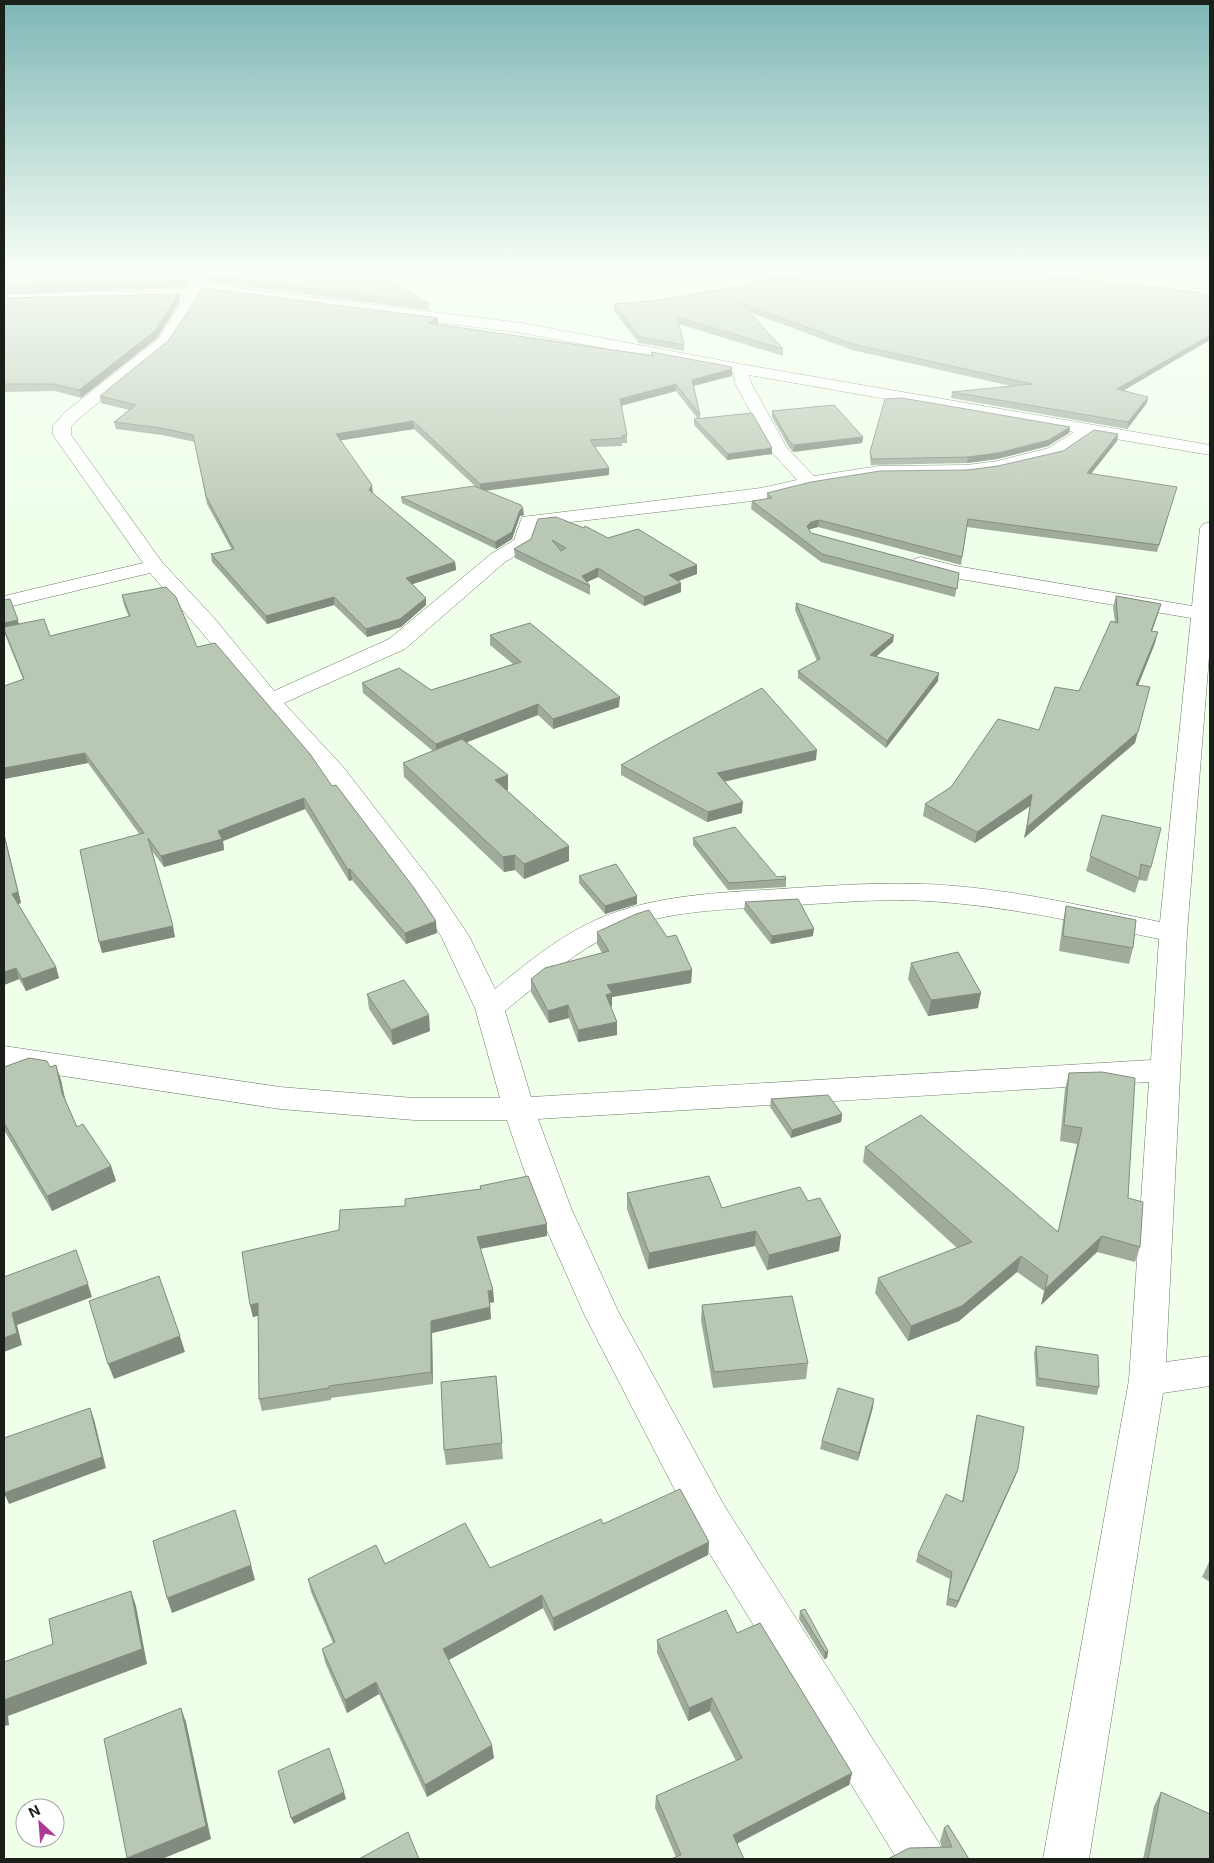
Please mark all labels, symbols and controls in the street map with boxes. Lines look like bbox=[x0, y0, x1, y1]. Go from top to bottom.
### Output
north arrow bbox=[15, 1798, 65, 1848]
text: N bbox=[26, 1801, 43, 1821]

